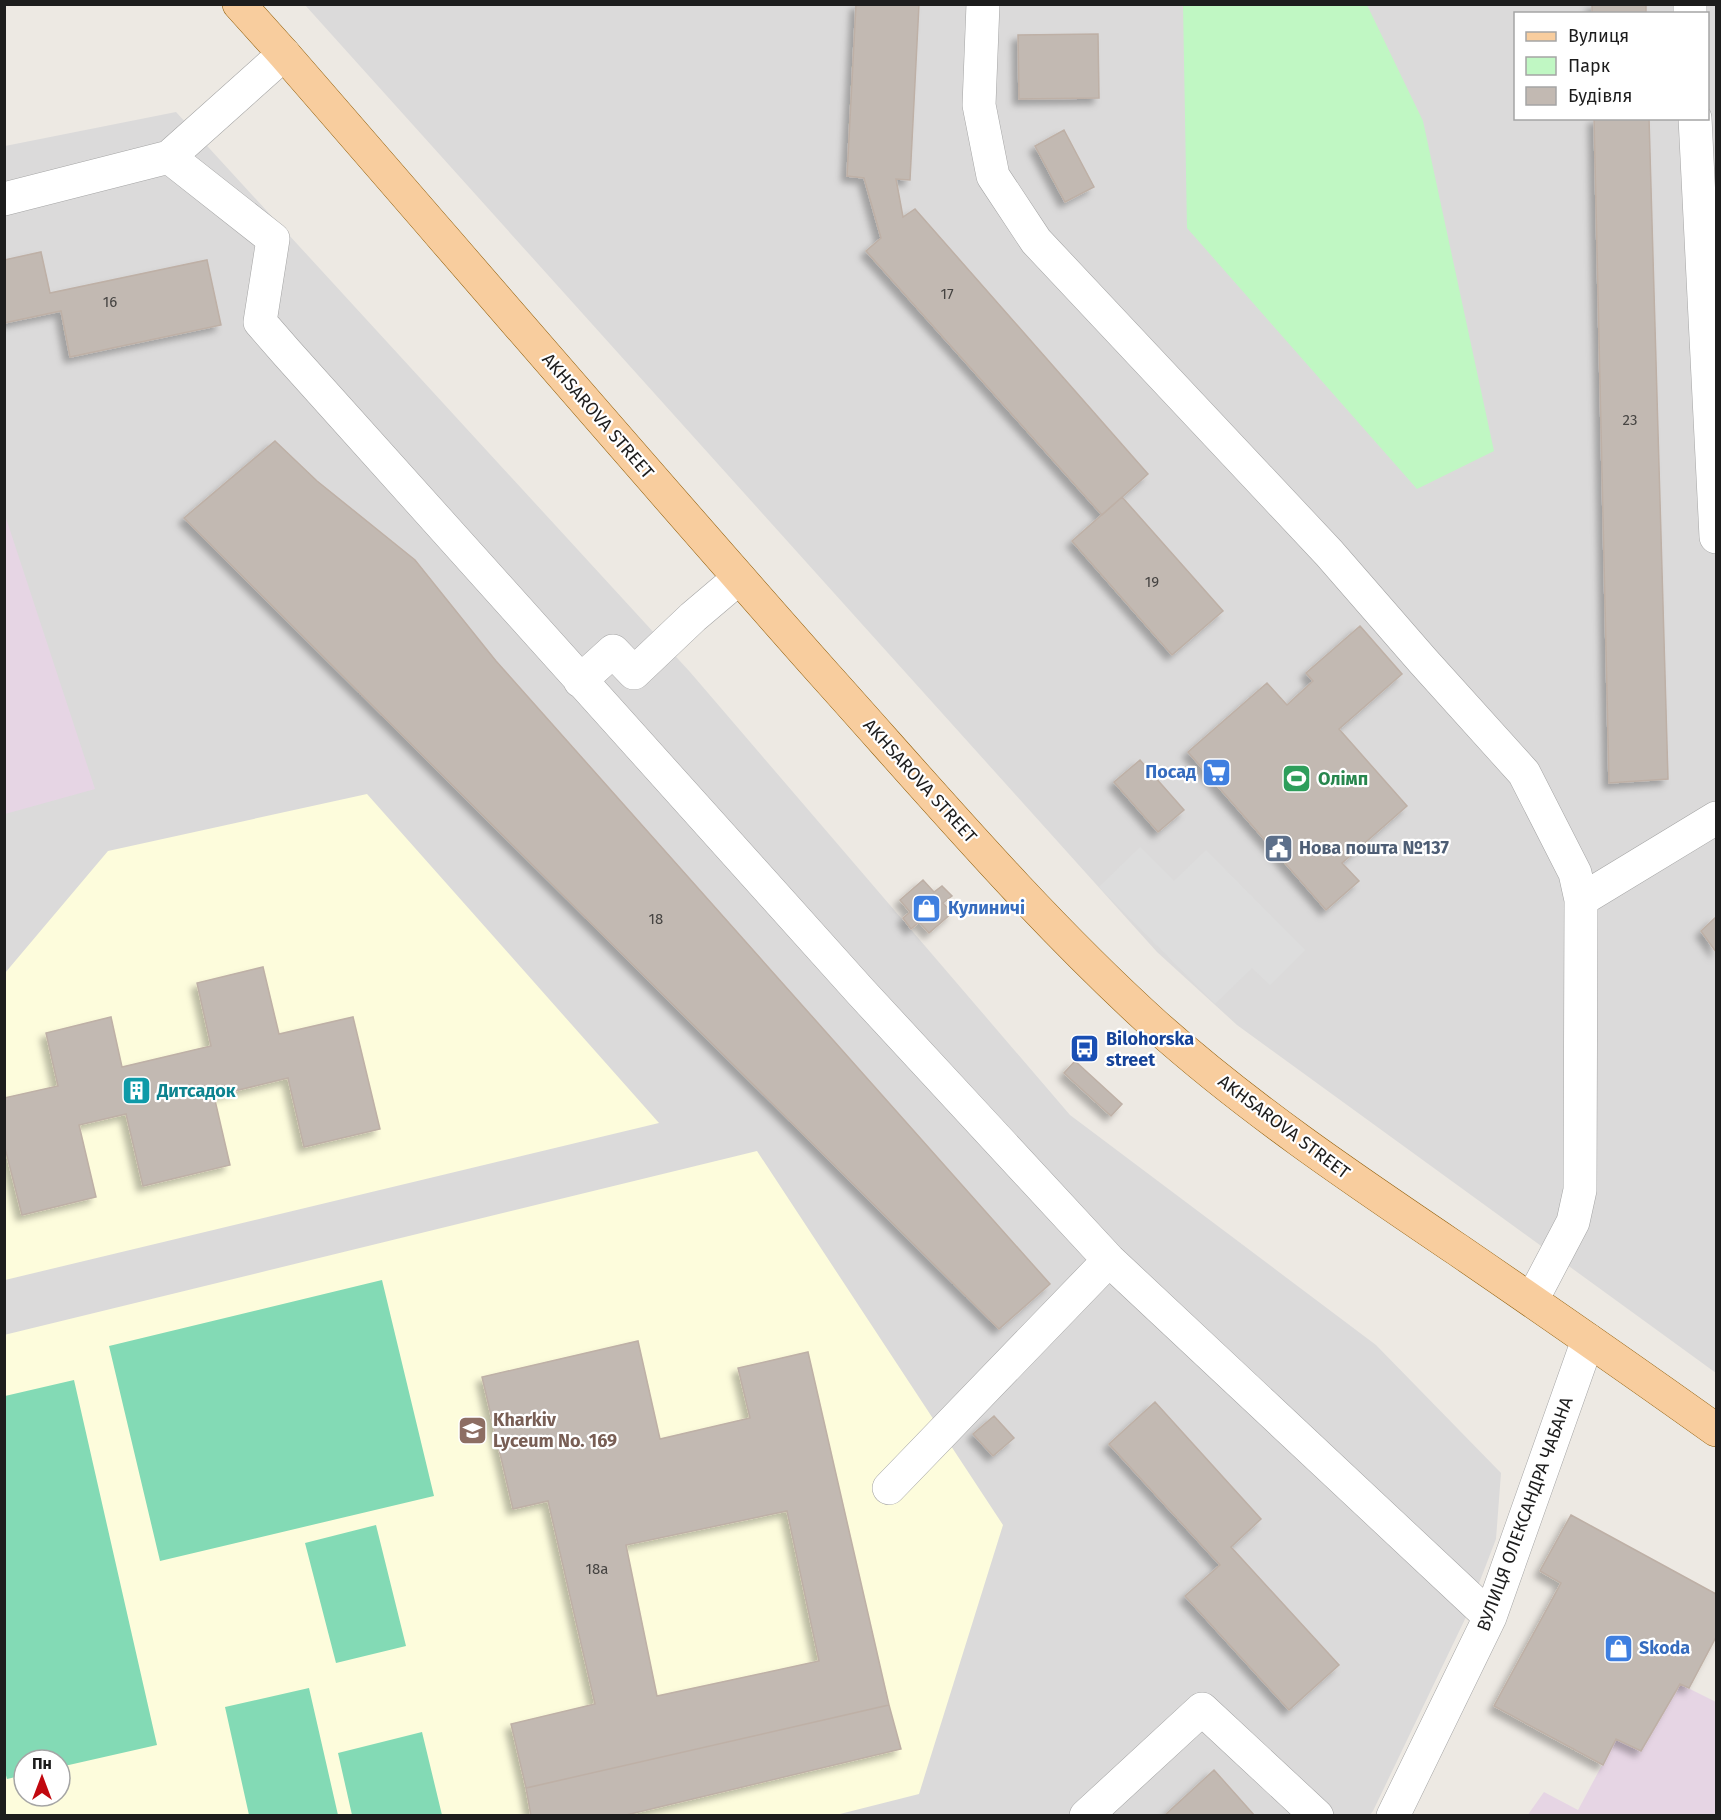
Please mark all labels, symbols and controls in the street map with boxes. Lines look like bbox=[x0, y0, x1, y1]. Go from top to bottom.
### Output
legend bbox=[1514, 12, 1709, 120]
text: Вулиця bbox=[1568, 25, 1629, 47]
text: Парк bbox=[1568, 55, 1611, 77]
text: Будівля bbox=[1568, 85, 1632, 107]
house number: 17 bbox=[940, 285, 954, 303]
house number: 16 bbox=[103, 293, 117, 311]
street label: AKHSAROVA STREET bbox=[537, 349, 659, 484]
house number: 23 bbox=[1623, 411, 1637, 429]
house number: 19 bbox=[1145, 573, 1159, 591]
street label: AKHSAROVA STREET bbox=[859, 714, 982, 848]
supermarket icon: Посад bbox=[1201, 756, 1233, 788]
place label: Посад bbox=[1145, 761, 1196, 783]
sports icon: Олімп bbox=[1281, 763, 1313, 795]
place label: Олімп bbox=[1318, 768, 1368, 790]
public building icon: Нова пошта №137 bbox=[1262, 832, 1294, 864]
place label: Нова пошта №137 bbox=[1299, 837, 1449, 859]
shop icon: Кулиничі bbox=[911, 892, 943, 924]
place label: Кулиничі bbox=[948, 897, 1025, 919]
house number: 18 bbox=[649, 910, 663, 928]
place label: Bilohorska street bbox=[1106, 1028, 1194, 1071]
bus stop icon: Bilohorska street bbox=[1069, 1033, 1101, 1065]
street label: AKHSAROVA STREET bbox=[1214, 1070, 1355, 1184]
building icon: Дитсадок bbox=[120, 1075, 152, 1107]
place label: Дитсадок bbox=[156, 1080, 236, 1102]
street label: ВУЛИЦЯ ОЛЕКСАНДРА ЧАБАНА bbox=[1472, 1393, 1578, 1634]
place label: Kharkiv Lyceum No. 169 bbox=[493, 1409, 617, 1452]
school or university icon: Kharkiv Lyceum No. 169 bbox=[456, 1414, 488, 1446]
house number: 18а bbox=[586, 1560, 608, 1578]
shop icon: Skoda bbox=[1602, 1632, 1634, 1664]
place label: Skoda bbox=[1639, 1637, 1690, 1659]
north arrow bbox=[12, 1748, 72, 1808]
text: Пн bbox=[32, 1754, 52, 1773]

